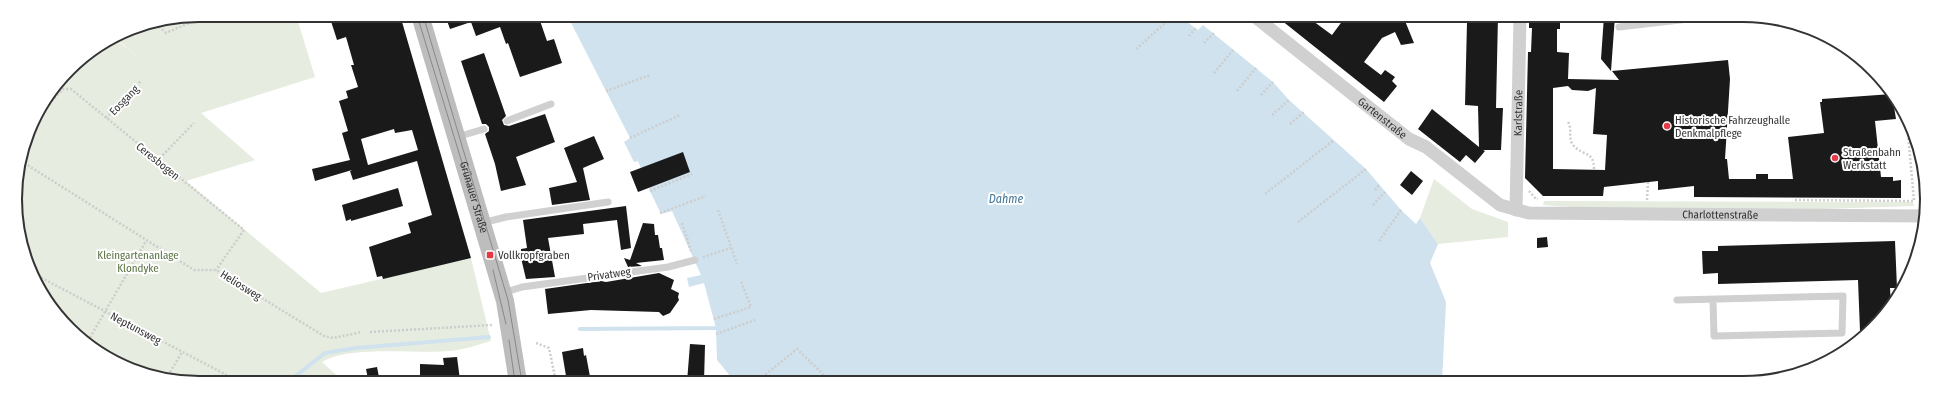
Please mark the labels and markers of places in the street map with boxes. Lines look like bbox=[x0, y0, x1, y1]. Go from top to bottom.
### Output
place label: Historische Fahrzeughalle Denkmalpflege bbox=[1675, 114, 1790, 140]
marker: Historische Fahrzeughalle Denkmalpflege bbox=[1662, 121, 1672, 131]
place label: Straßenbahn Werkstatt bbox=[1843, 146, 1901, 172]
marker: Straßenbahn Werkstatt bbox=[1830, 153, 1840, 163]
place label: Vollkropfgraben bbox=[498, 249, 570, 262]
marker: Vollkropfgraben bbox=[485, 250, 495, 260]

